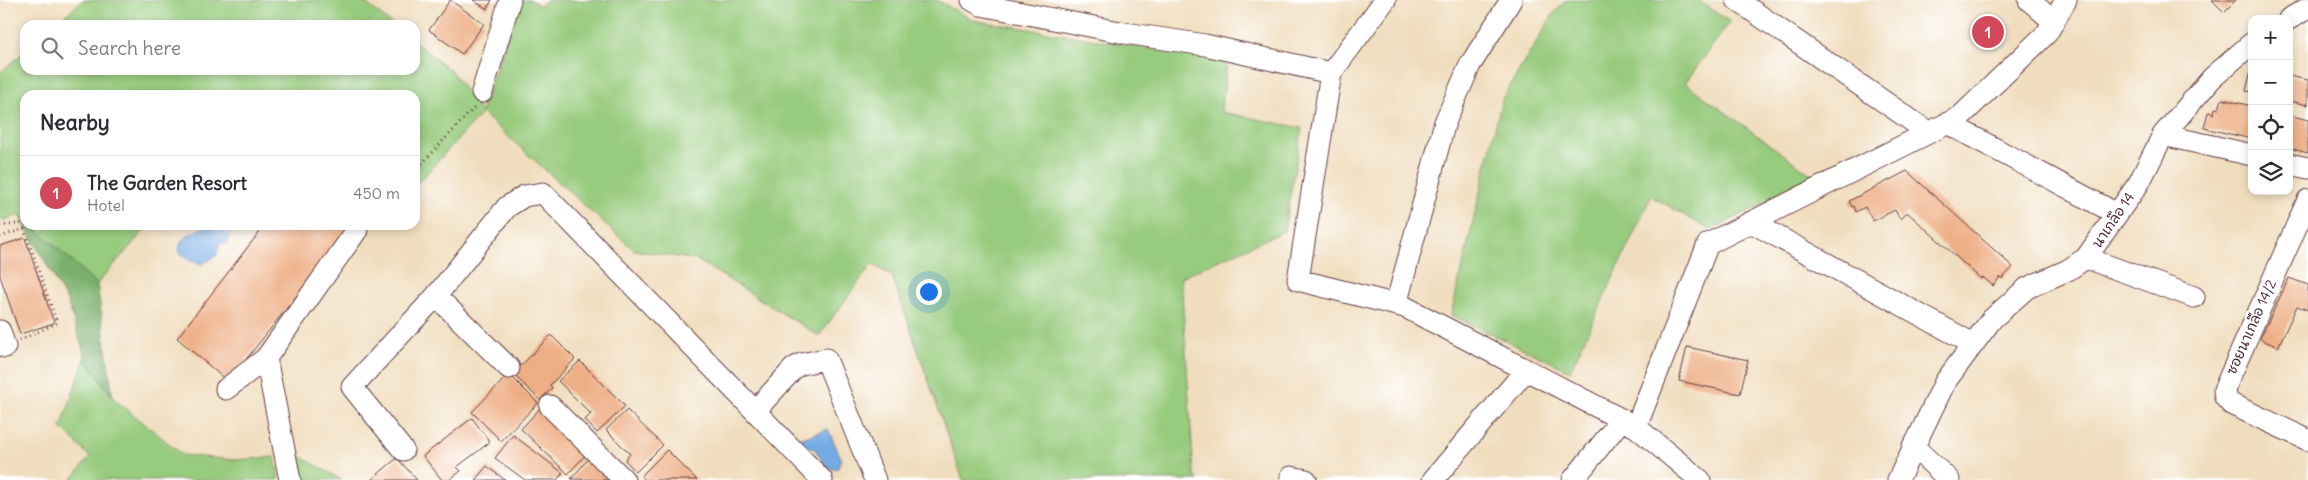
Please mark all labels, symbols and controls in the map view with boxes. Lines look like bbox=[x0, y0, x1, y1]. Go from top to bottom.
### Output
pin: 1 bbox=[1972, 13, 2004, 51]
map controls bbox=[2248, 15, 2293, 195]
button: + bbox=[2248, 15, 2293, 60]
search box bbox=[20, 20, 420, 75]
icon: search bbox=[38, 34, 66, 62]
text: Search here bbox=[78, 36, 181, 60]
button: − bbox=[2248, 60, 2293, 105]
button: locate bbox=[2248, 105, 2293, 150]
text: Nearby bbox=[40, 109, 110, 136]
button: layers bbox=[2248, 150, 2293, 195]
text: The Garden Resort bbox=[87, 171, 247, 195]
text: 1 bbox=[53, 183, 59, 203]
text: 450 m bbox=[353, 183, 400, 203]
street label: นาเกลือ 14 bbox=[2088, 189, 2138, 251]
text: Hotel bbox=[87, 195, 125, 215]
street label: ซอยนาเกลือ 14/2 bbox=[2222, 276, 2280, 377]
your location bbox=[916, 279, 942, 305]

